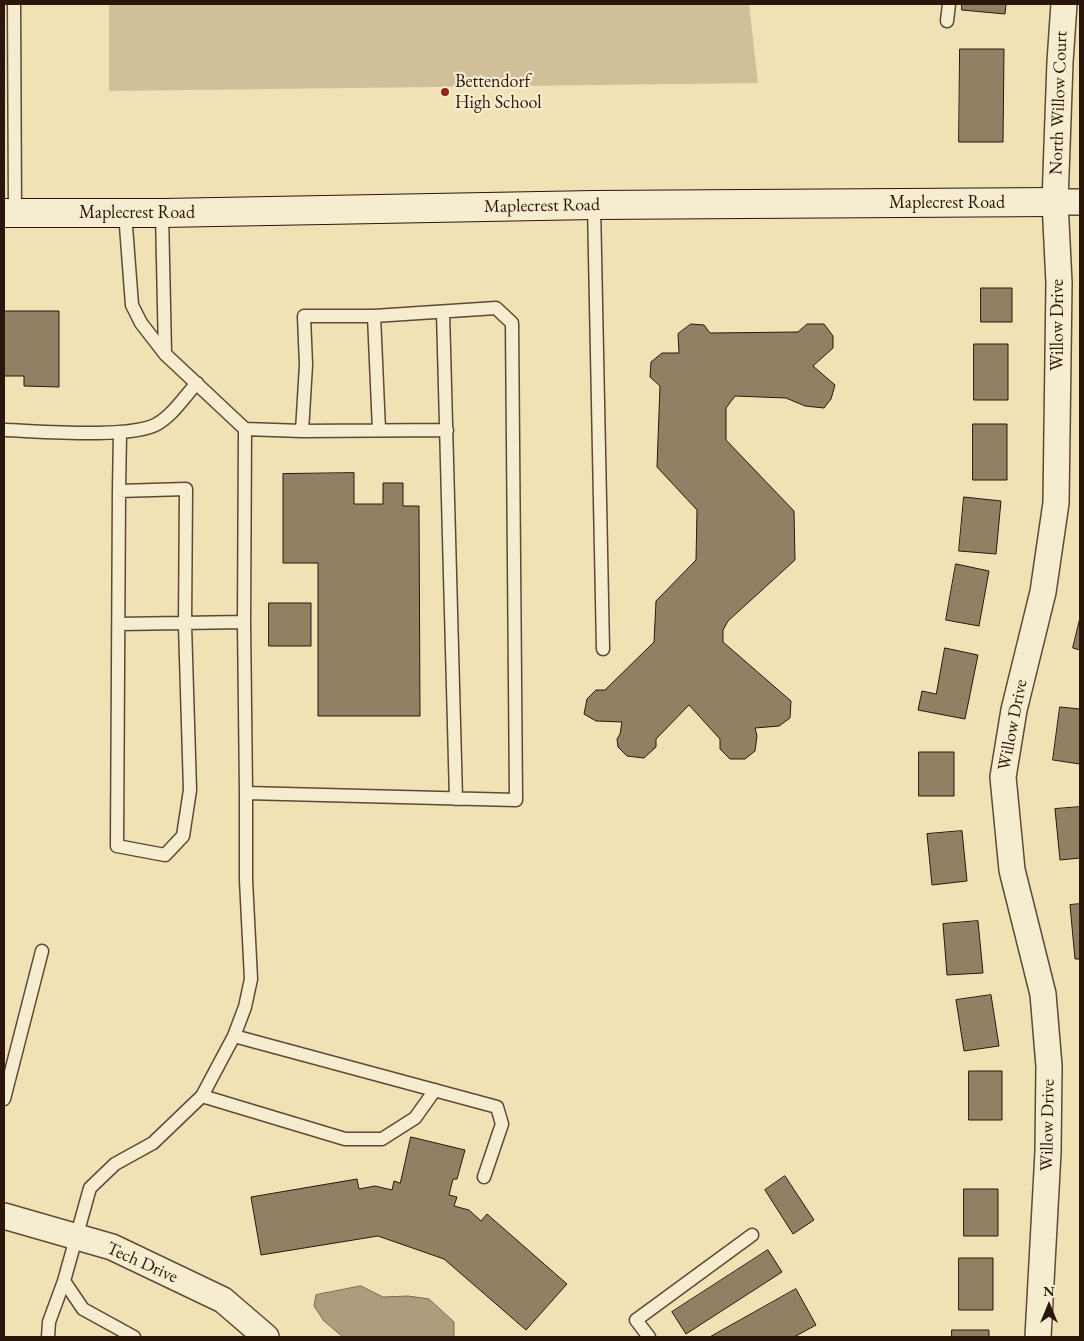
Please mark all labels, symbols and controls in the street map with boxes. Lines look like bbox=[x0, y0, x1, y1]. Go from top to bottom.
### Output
street label: North Willow Court bbox=[1046, 31, 1072, 175]
place label: Bettendorf High School bbox=[455, 71, 542, 114]
marker: Bettendorf High School bbox=[439, 86, 451, 98]
street label: Maplecrest Road bbox=[889, 192, 1005, 214]
street label: Maplecrest Road bbox=[484, 194, 600, 218]
street label: Maplecrest Road bbox=[79, 202, 195, 224]
street label: Willow Drive bbox=[1047, 279, 1069, 371]
street label: Willow Drive bbox=[994, 678, 1032, 772]
street label: Willow Drive bbox=[1036, 1079, 1060, 1171]
street label: Tech Drive bbox=[103, 1238, 181, 1288]
north arrow bbox=[1024, 1281, 1074, 1331]
text: N bbox=[1043, 1282, 1055, 1300]

